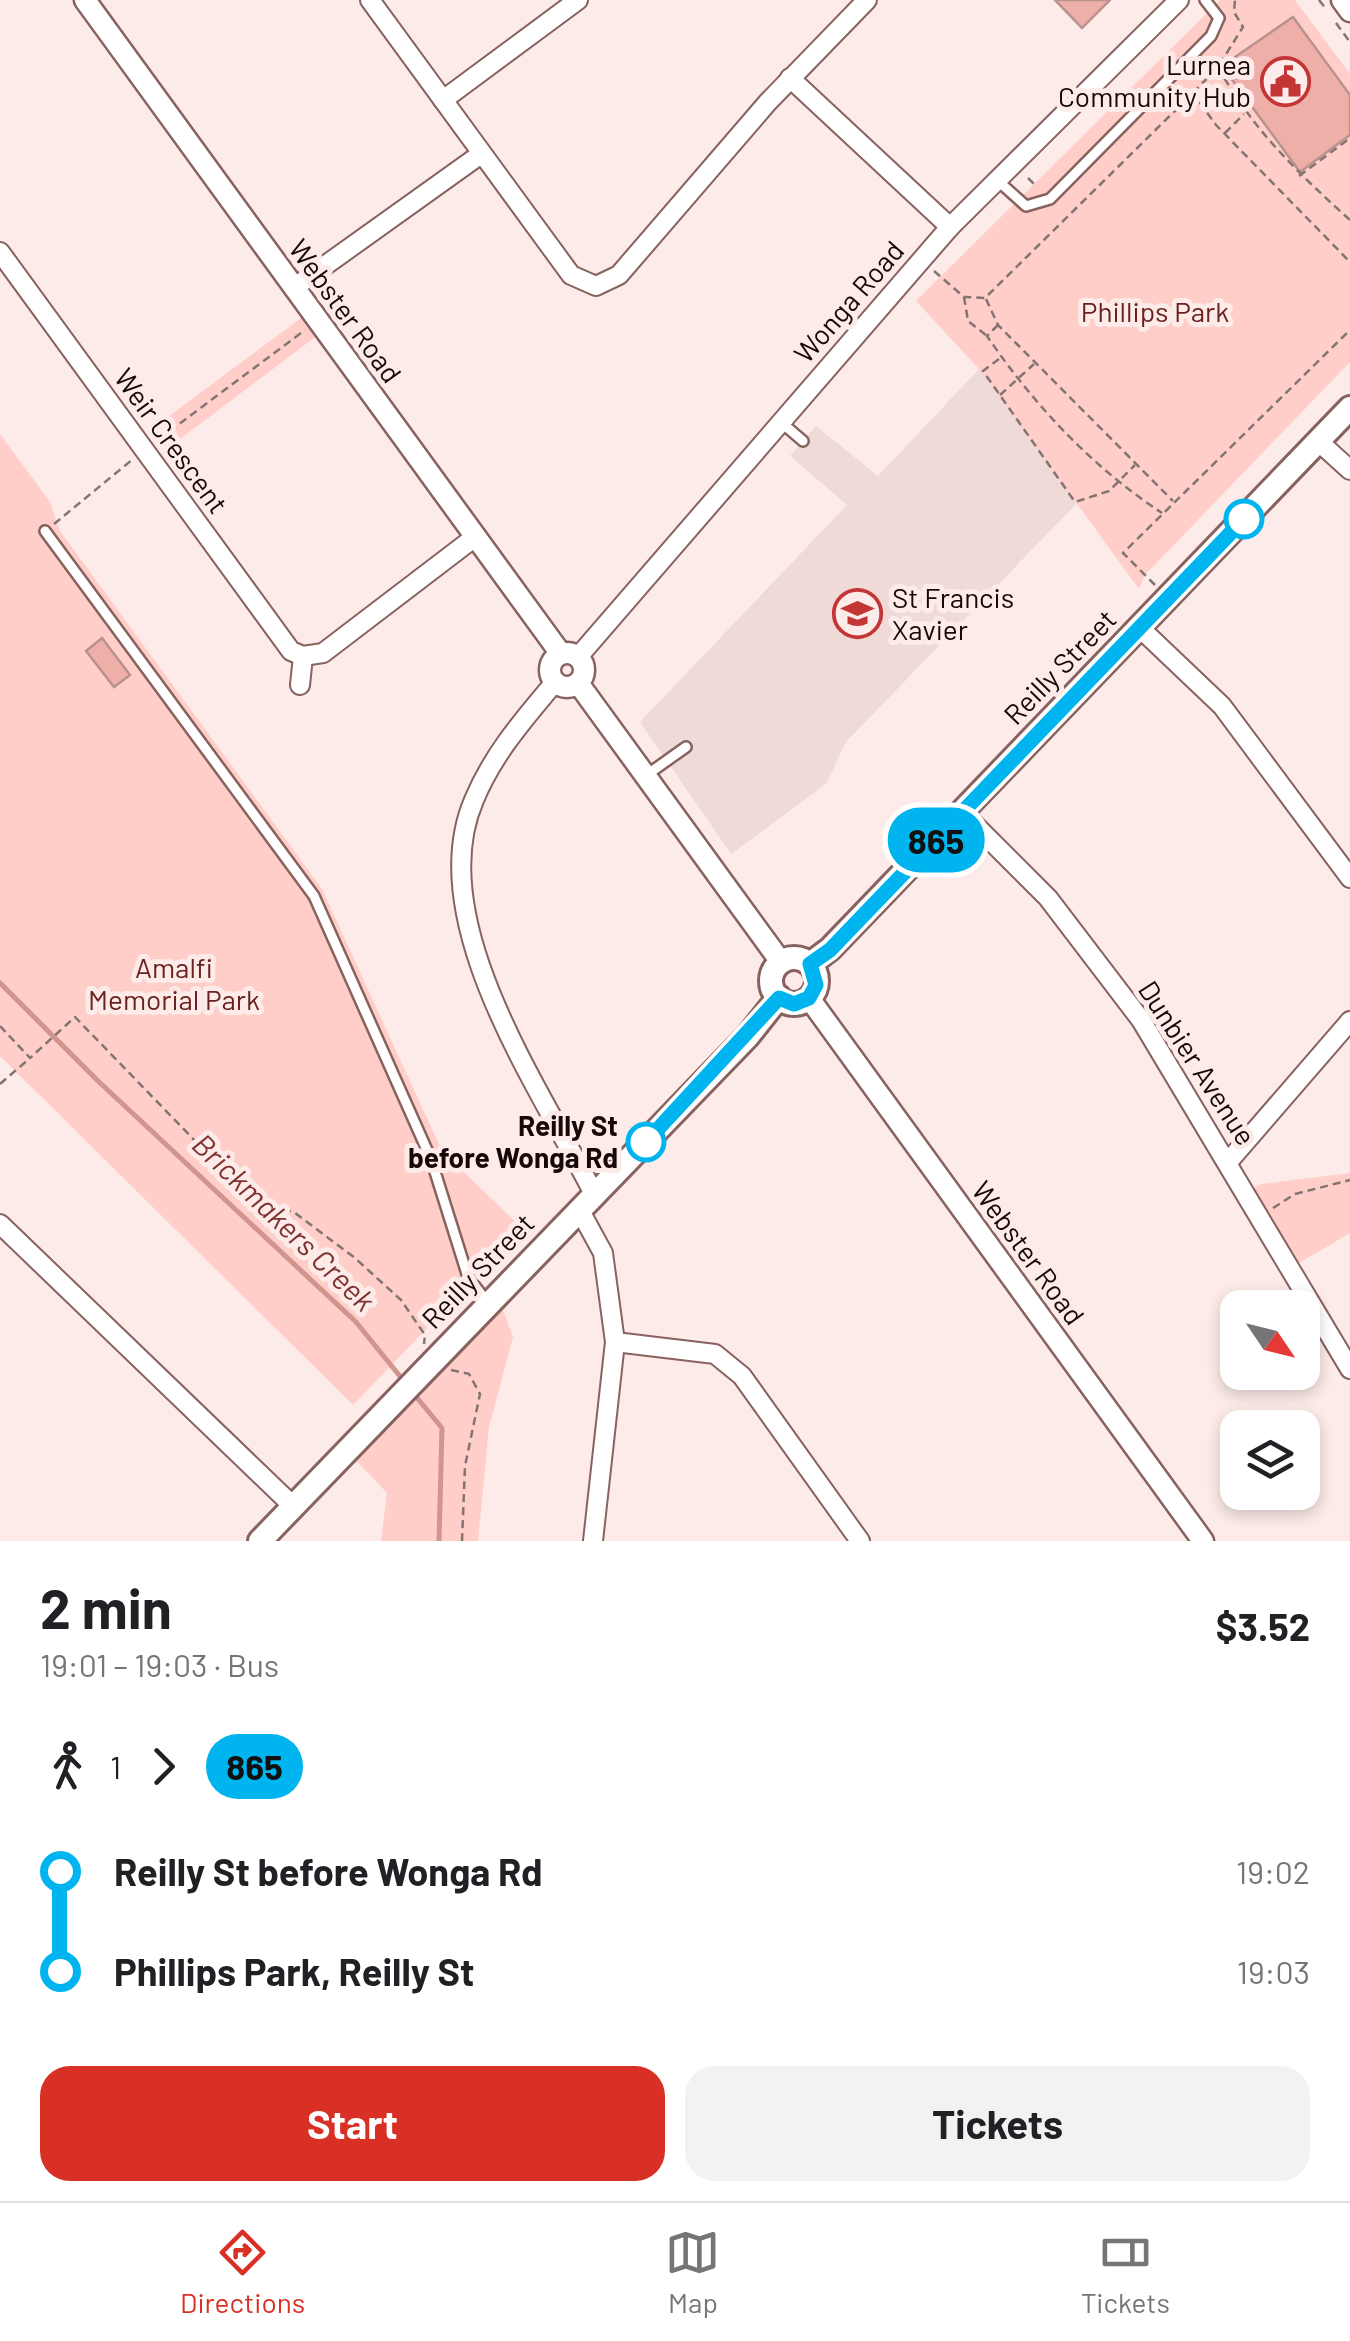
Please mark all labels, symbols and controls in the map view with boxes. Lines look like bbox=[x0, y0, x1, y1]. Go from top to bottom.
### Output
place label: Lurnea Community Hub bbox=[1058, 47, 1251, 113]
public building icon: Lurnea Community Hub bbox=[1260, 55, 1312, 107]
street label: Webster Road bbox=[282, 232, 409, 389]
street label: Wonga Road bbox=[786, 233, 910, 369]
park label: Phillips Park bbox=[1081, 294, 1229, 328]
street label: Weir Crescent bbox=[108, 361, 236, 520]
unlabelled marker bbox=[1225, 500, 1263, 538]
place label: St Francis Xavier bbox=[892, 580, 1014, 646]
school or university icon: St Francis Xavier bbox=[831, 588, 883, 640]
street label: Reilly Street bbox=[996, 602, 1123, 731]
line badge: 865 bbox=[878, 808, 994, 872]
text: 865 bbox=[908, 819, 964, 861]
park label: Amalfi Memorial Park bbox=[88, 950, 260, 1016]
street label: Dunbier Avenue bbox=[1132, 974, 1264, 1151]
place label: Reilly St before Wonga Rd bbox=[408, 1108, 618, 1174]
marker: Reilly St before Wonga Rd bbox=[627, 1123, 665, 1161]
water label: Brickmakers Creek bbox=[186, 1125, 383, 1318]
street label: Webster Road bbox=[965, 1174, 1092, 1331]
street label: Reilly Street bbox=[414, 1206, 541, 1335]
north arrow bbox=[1220, 1290, 1320, 1390]
map controls bbox=[1220, 1290, 1320, 1510]
button: layers bbox=[1220, 1410, 1320, 1510]
text: 2 min bbox=[40, 1574, 172, 1640]
text: $3.52 bbox=[1216, 1603, 1310, 1649]
text: 19:01 – 19:03 · Bus bbox=[40, 1645, 279, 1683]
icon: walk bbox=[40, 1739, 95, 1794]
icon: forward bbox=[136, 1739, 191, 1794]
text: 865 bbox=[226, 1745, 283, 1787]
text: 1 bbox=[110, 1747, 121, 1785]
text: Reilly St before Wonga Rd bbox=[114, 1848, 543, 1894]
text: 19:02 bbox=[1236, 1852, 1310, 1890]
text: Phillips Park, Reilly St bbox=[114, 1948, 474, 1994]
text: 19:03 bbox=[1237, 1952, 1310, 1990]
button: Start bbox=[40, 2066, 665, 2181]
button: Tickets bbox=[685, 2066, 1310, 2181]
tab: Directions bbox=[180, 2225, 305, 2319]
tab: Map bbox=[665, 2225, 720, 2319]
tab: Tickets bbox=[1081, 2225, 1170, 2319]

